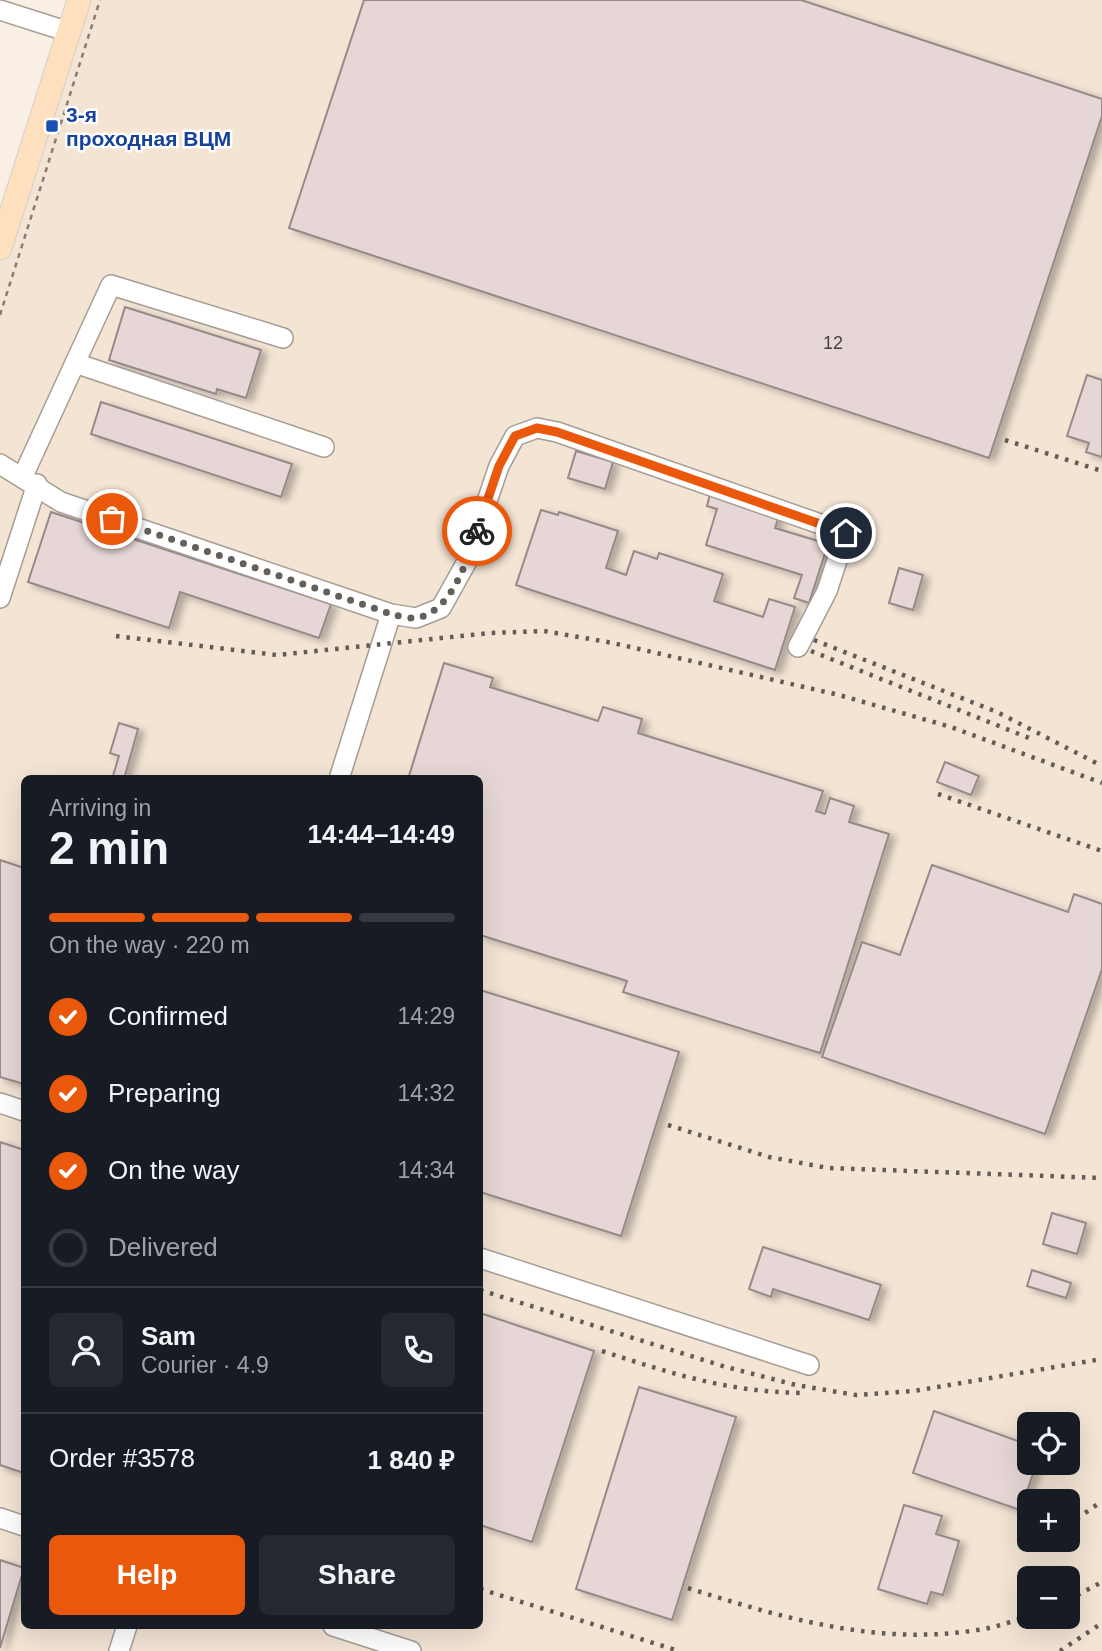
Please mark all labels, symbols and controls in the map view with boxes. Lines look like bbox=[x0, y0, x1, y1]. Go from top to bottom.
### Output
place label: 3-я проходная ВЦМ bbox=[66, 103, 231, 150]
marker: 3-я проходная ВЦМ bbox=[44, 118, 60, 134]
house number: 12 bbox=[823, 333, 843, 353]
pin bbox=[82, 489, 142, 549]
courier bbox=[442, 496, 512, 566]
icon: bag bbox=[93, 500, 131, 538]
pin bbox=[816, 503, 876, 563]
icon: bike bbox=[458, 512, 496, 550]
icon: home bbox=[827, 514, 865, 552]
text: Arriving in bbox=[49, 795, 151, 821]
text: 14:44–14:49 bbox=[308, 819, 455, 849]
text: 2 min bbox=[49, 822, 169, 874]
text: On the way · 220 m bbox=[49, 932, 250, 958]
icon: check bbox=[49, 998, 87, 1036]
text: Confirmed bbox=[108, 1001, 228, 1031]
text: 14:29 bbox=[397, 1003, 455, 1029]
icon: check bbox=[49, 1075, 87, 1113]
text: Preparing bbox=[108, 1078, 221, 1108]
text: 14:32 bbox=[397, 1080, 455, 1106]
icon: check bbox=[49, 1152, 87, 1190]
text: On the way bbox=[108, 1155, 240, 1185]
text: 14:34 bbox=[397, 1157, 455, 1183]
text: Delivered bbox=[108, 1232, 218, 1262]
button: person bbox=[49, 1313, 123, 1387]
button: phone bbox=[381, 1313, 455, 1387]
text: Sam bbox=[141, 1321, 196, 1351]
text: Courier · 4.9 bbox=[141, 1352, 269, 1378]
map controls bbox=[1017, 1412, 1080, 1629]
button: locate bbox=[1017, 1412, 1080, 1475]
text: Order #3578 bbox=[49, 1443, 195, 1473]
text: 1 840 ₽ bbox=[368, 1445, 455, 1475]
button: + bbox=[1017, 1489, 1080, 1552]
button: Help bbox=[49, 1535, 245, 1615]
button: Share bbox=[259, 1535, 455, 1615]
button: − bbox=[1017, 1566, 1080, 1629]

